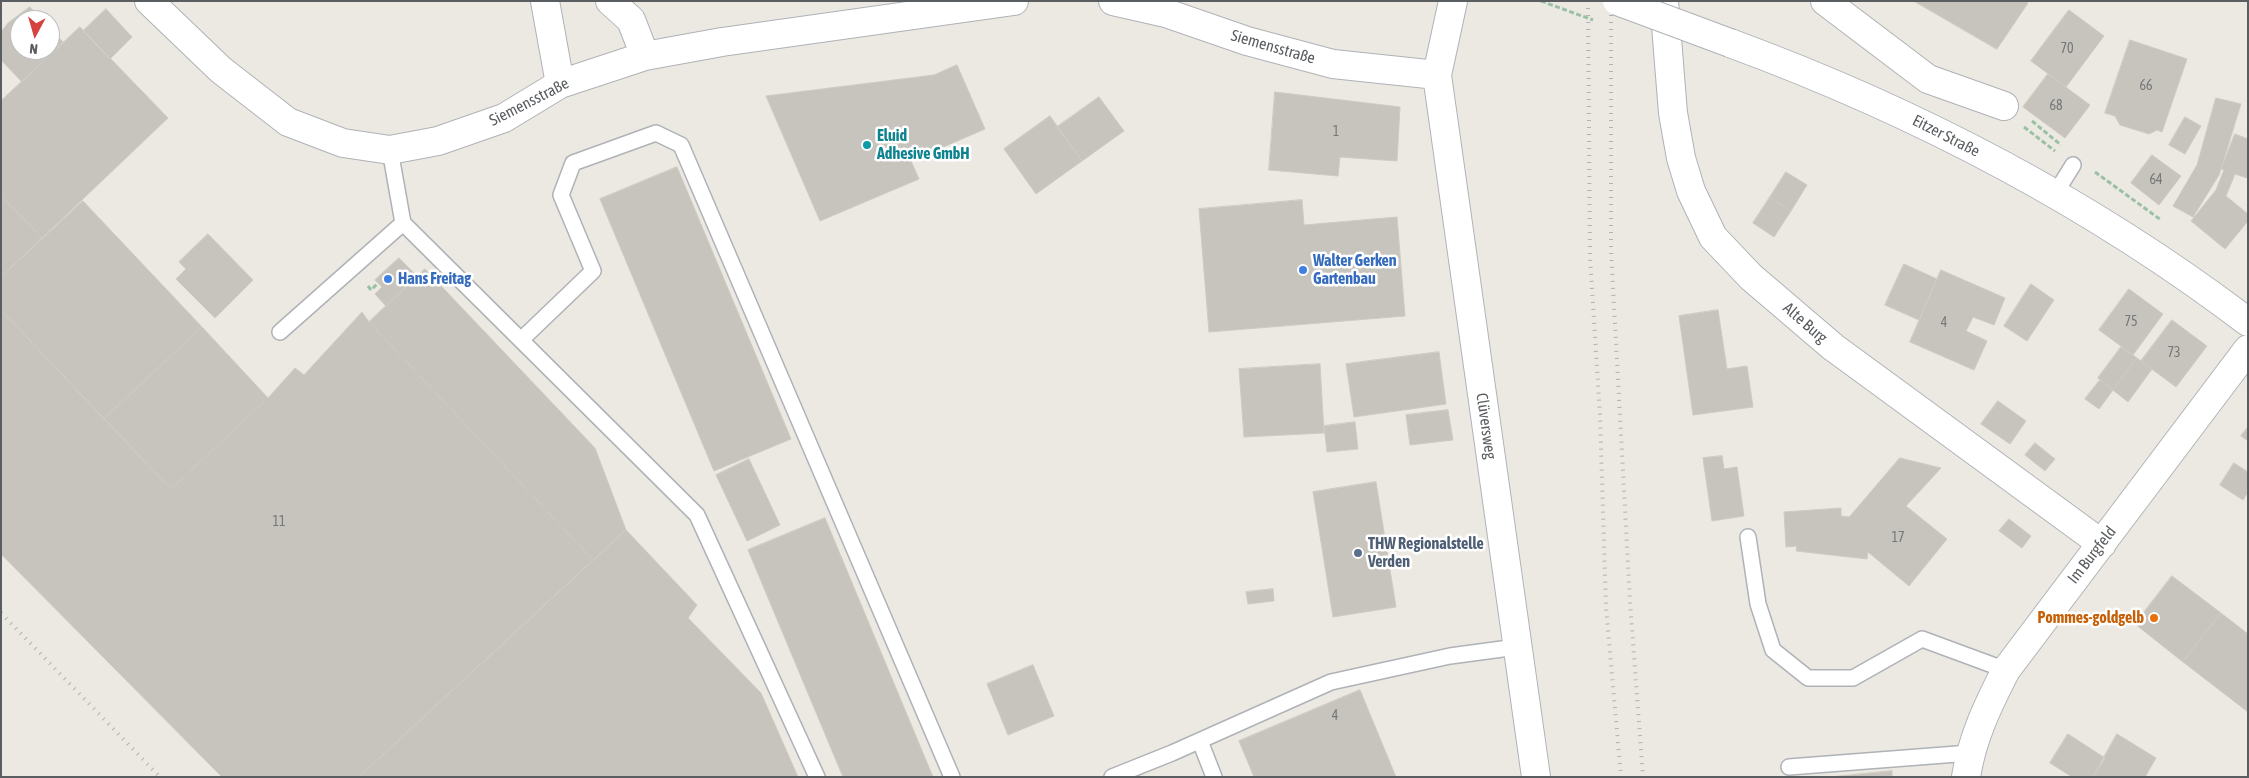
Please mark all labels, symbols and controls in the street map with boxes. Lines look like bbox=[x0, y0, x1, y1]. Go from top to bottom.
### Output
north arrow bbox=[10, 10, 60, 60]
street label: Siemensstraße bbox=[1229, 26, 1317, 68]
text: N bbox=[29, 41, 38, 57]
house number: 70 bbox=[2060, 41, 2074, 57]
street label: Siemensstraße bbox=[486, 74, 572, 130]
house number: 66 bbox=[2139, 78, 2153, 94]
house number: 68 bbox=[2049, 98, 2063, 114]
street label: Eitzer Straße bbox=[1909, 111, 1983, 161]
house number: 1 bbox=[1333, 124, 1339, 140]
place label: Eluid Adhesive GmbH bbox=[877, 126, 970, 164]
marker: Eluid Adhesive GmbH bbox=[861, 139, 873, 151]
house number: 64 bbox=[2149, 172, 2163, 188]
place label: Walter Gerken Gartenbau bbox=[1313, 251, 1397, 289]
marker: Walter Gerken Gartenbau bbox=[1297, 264, 1309, 276]
place label: Hans Freitag bbox=[398, 269, 471, 289]
marker: Hans Freitag bbox=[382, 273, 394, 285]
street label: Alte Burg bbox=[1779, 299, 1831, 347]
house number: 75 bbox=[2124, 314, 2138, 330]
house number: 4 bbox=[1941, 315, 1947, 331]
house number: 73 bbox=[2167, 345, 2181, 361]
street label: Clüversweg bbox=[1472, 392, 1500, 460]
house number: 11 bbox=[272, 514, 286, 530]
street label: Im Burgfeld bbox=[2064, 522, 2120, 588]
house number: 17 bbox=[1891, 530, 1905, 546]
place label: THW Regionalstelle Verden bbox=[1368, 534, 1484, 572]
marker: THW Regionalstelle Verden bbox=[1352, 547, 1364, 559]
place label: Pommes-goldgelb bbox=[2037, 608, 2144, 628]
marker: Pommes-goldgelb bbox=[2148, 612, 2160, 624]
house number: 4 bbox=[1332, 708, 1338, 724]

